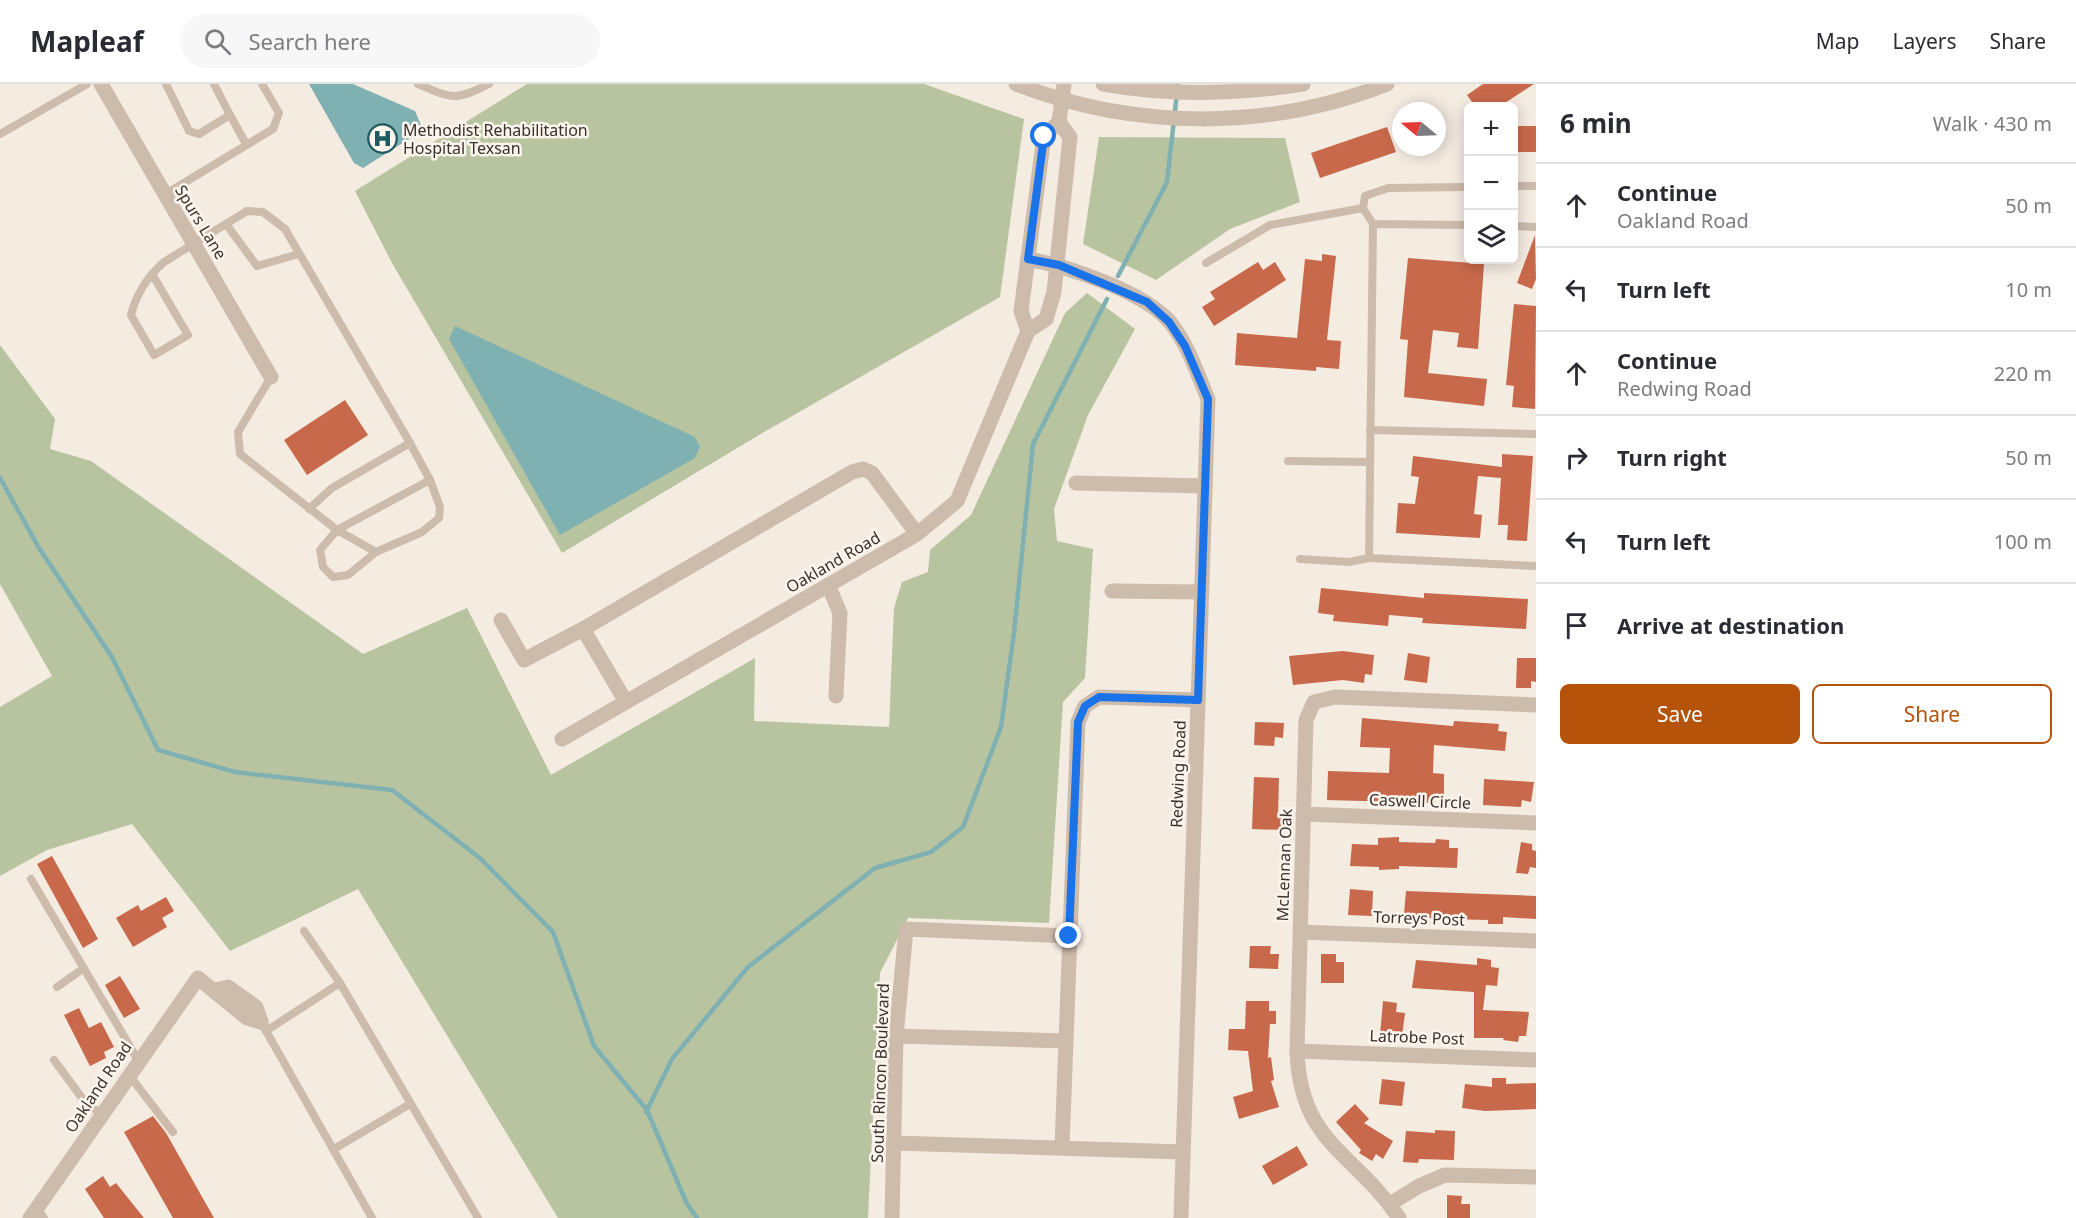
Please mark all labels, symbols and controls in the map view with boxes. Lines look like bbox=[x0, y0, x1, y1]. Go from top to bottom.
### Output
search box bbox=[180, 14, 600, 68]
text: Mapleaf bbox=[30, 22, 144, 60]
icon: search bbox=[201, 25, 234, 58]
text: Search here bbox=[249, 26, 371, 56]
text: Map bbox=[1816, 27, 1860, 55]
text: Layers bbox=[1893, 27, 1957, 55]
text: Share bbox=[1990, 27, 2046, 55]
north arrow bbox=[1392, 102, 1446, 156]
map controls bbox=[1464, 102, 1518, 264]
button: + bbox=[1464, 102, 1518, 156]
text: 6 min bbox=[1560, 105, 1632, 141]
text: Walk · 430 m bbox=[1933, 110, 2052, 137]
place label: Methodist Rehabilitation Hospital Texsan bbox=[403, 119, 588, 159]
route start bbox=[1030, 122, 1056, 148]
hospital icon: Methodist Rehabilitation Hospital Texsan bbox=[366, 123, 398, 155]
button: − bbox=[1464, 156, 1518, 210]
text: Continue bbox=[1617, 177, 1717, 207]
street label: Spurs Lane bbox=[170, 181, 232, 263]
icon: ahead bbox=[1560, 189, 1593, 222]
text: 50 m bbox=[2005, 192, 2052, 219]
text: Oakland Road bbox=[1617, 207, 1749, 234]
button: layers bbox=[1464, 210, 1518, 264]
icon: left bbox=[1560, 273, 1593, 306]
text: Turn left bbox=[1617, 274, 1711, 304]
text: 10 m bbox=[2005, 276, 2052, 303]
text: Continue bbox=[1617, 345, 1717, 375]
icon: ahead bbox=[1560, 357, 1593, 390]
text: 220 m bbox=[1994, 360, 2052, 387]
text: Redwing Road bbox=[1617, 375, 1752, 402]
icon: right bbox=[1560, 441, 1593, 474]
text: Turn right bbox=[1617, 442, 1727, 472]
text: 50 m bbox=[2005, 444, 2052, 471]
icon: left bbox=[1560, 525, 1593, 558]
street label: Oakland Road bbox=[782, 526, 884, 598]
text: Turn left bbox=[1617, 526, 1711, 556]
text: 100 m bbox=[1994, 528, 2052, 555]
icon: arrive bbox=[1560, 609, 1593, 642]
text: Arrive at destination bbox=[1617, 610, 1844, 640]
button: Save bbox=[1560, 684, 1800, 744]
button: Share bbox=[1812, 684, 2052, 744]
street label: Redwing Road bbox=[1165, 720, 1191, 828]
street label: Caswell Circle bbox=[1369, 788, 1471, 814]
street label: McLennan Oak bbox=[1271, 808, 1297, 922]
street label: Torreys Post bbox=[1373, 905, 1465, 931]
route end bbox=[1055, 922, 1081, 948]
street label: South Rincon Boulevard bbox=[866, 983, 894, 1163]
street label: Latrobe Post bbox=[1369, 1024, 1465, 1050]
street label: Oakland Road bbox=[59, 1037, 137, 1137]

